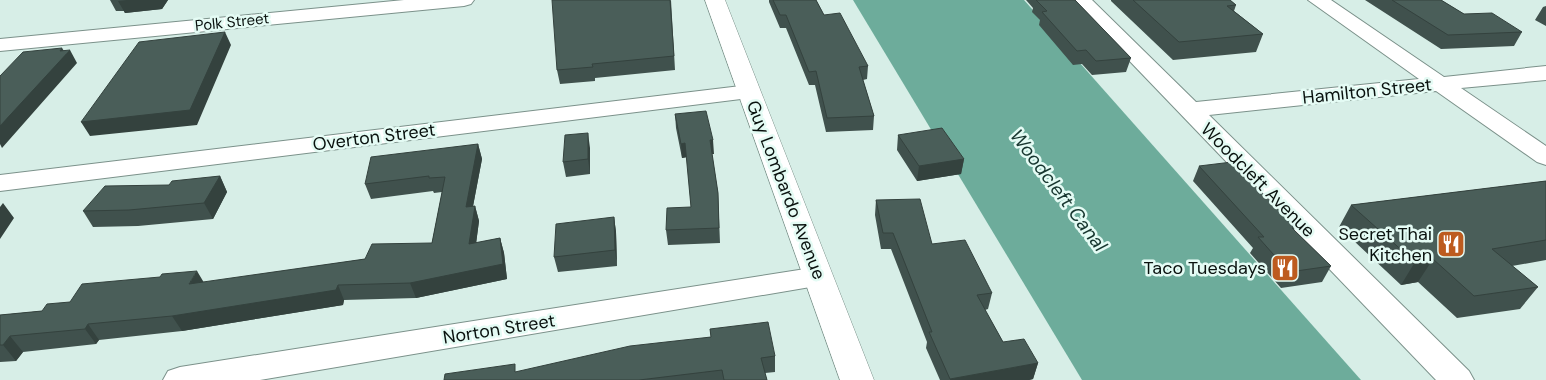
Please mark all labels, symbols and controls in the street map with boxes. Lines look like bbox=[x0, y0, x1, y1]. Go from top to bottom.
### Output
street label: Polk Street bbox=[194, 8, 270, 36]
street label: Hamilton Street bbox=[1301, 72, 1433, 110]
street label: Guy Lombardo Avenue bbox=[741, 97, 831, 283]
street label: Woodcleft Avenue bbox=[1195, 117, 1321, 243]
street label: Overton Street bbox=[311, 118, 437, 156]
water label: Woodcleft Canal bbox=[1004, 124, 1113, 257]
place label: Secret Thai Kitchen bbox=[1338, 222, 1432, 267]
restaurant icon: Secret Thai Kitchen bbox=[1436, 229, 1466, 259]
restaurant icon: Taco Tuesdays bbox=[1270, 253, 1300, 283]
place label: Taco Tuesdays bbox=[1144, 256, 1266, 280]
street label: Norton Street bbox=[441, 308, 557, 350]

